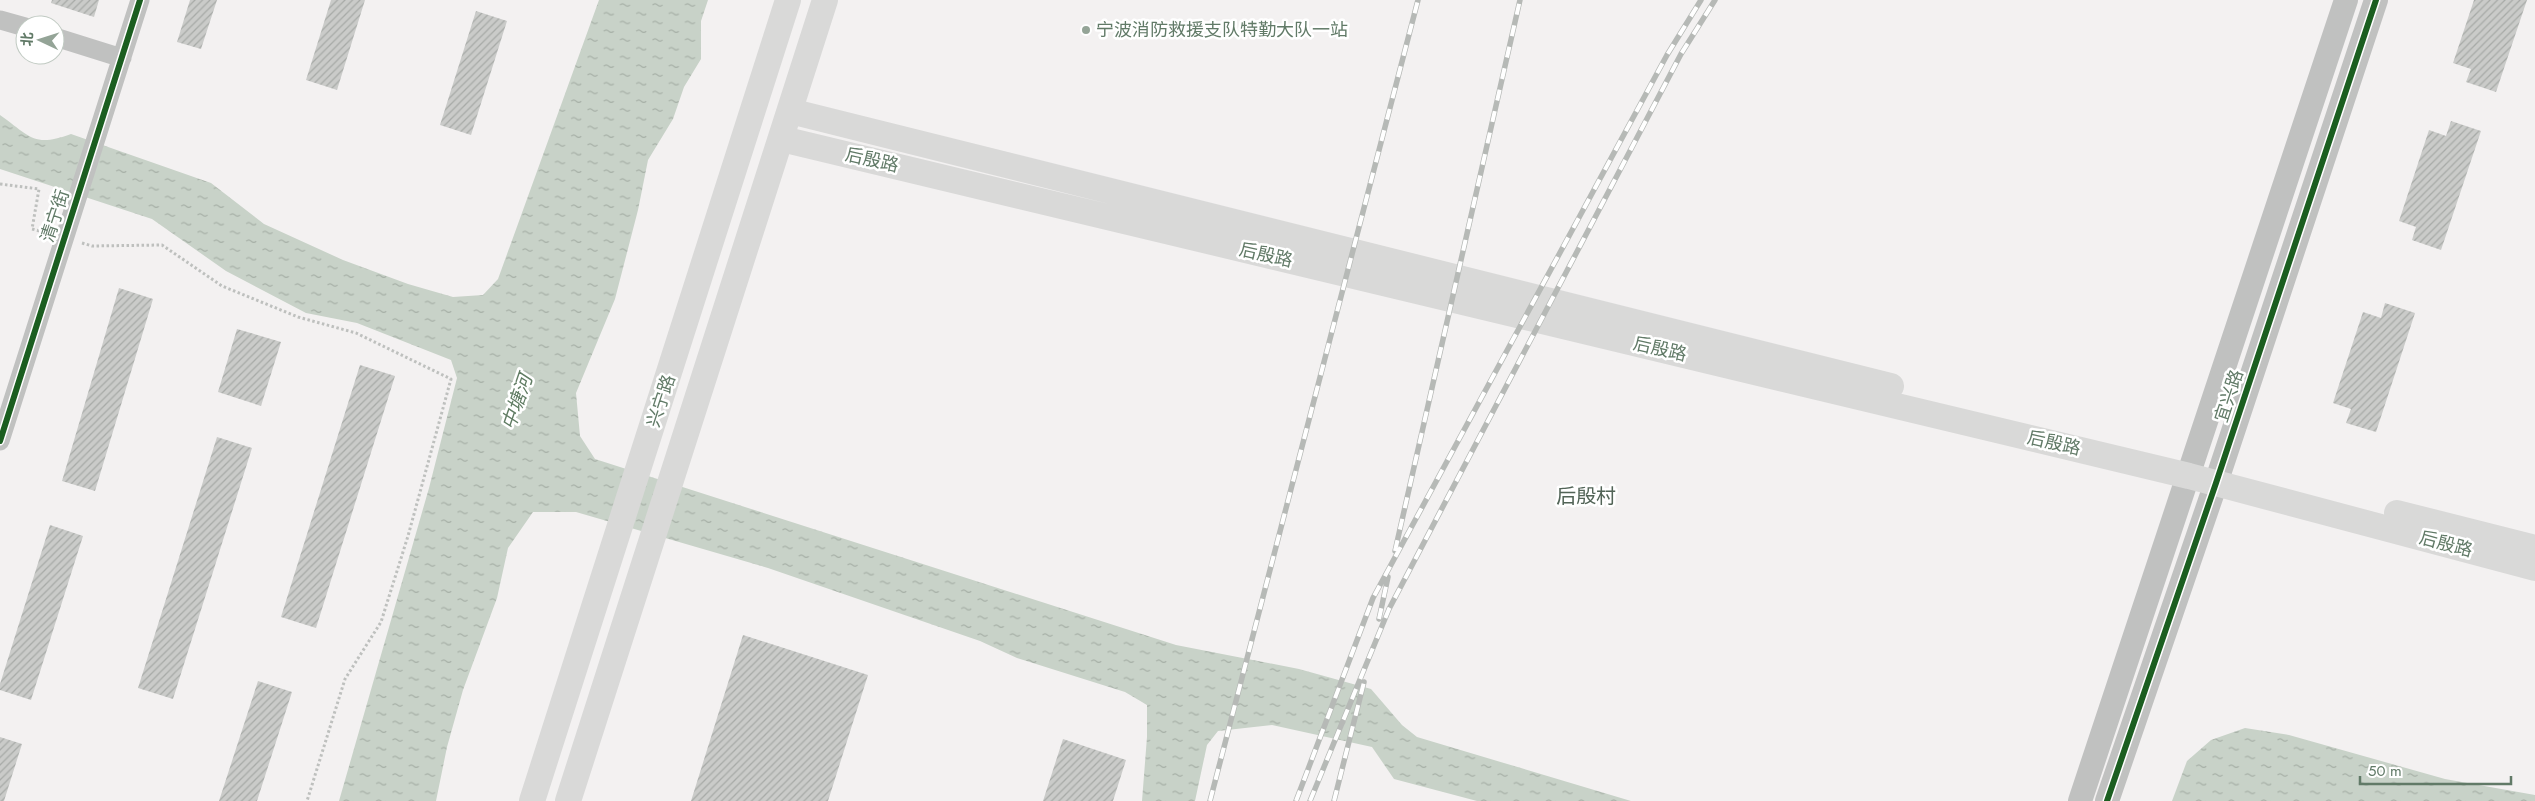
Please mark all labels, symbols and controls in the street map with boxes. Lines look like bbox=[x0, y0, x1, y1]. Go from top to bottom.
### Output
north arrow bbox=[15, 15, 65, 65]
place label: 宁波消防救援支队特勤大队一站 bbox=[1096, 17, 1348, 43]
marker: 宁波消防救援支队特勤大队一站 bbox=[1080, 24, 1092, 36]
text: 北 bbox=[17, 31, 37, 47]
street label: 后殷路 bbox=[843, 141, 901, 179]
street label: 清宁街 bbox=[34, 186, 76, 246]
street label: 后殷路 bbox=[1237, 236, 1295, 274]
street label: 后殷路 bbox=[1631, 330, 1689, 368]
street label: 宜兴路 bbox=[2208, 366, 2250, 426]
water label: 中塘河 bbox=[495, 367, 540, 433]
street label: 兴宁路 bbox=[640, 371, 682, 431]
street label: 后殷路 bbox=[2025, 424, 2083, 462]
district label: 后殷村 bbox=[1556, 482, 1616, 511]
street label: 后殷路 bbox=[2417, 524, 2475, 564]
scale bar bbox=[2360, 754, 2511, 786]
text: 50 m bbox=[2368, 760, 2402, 782]

